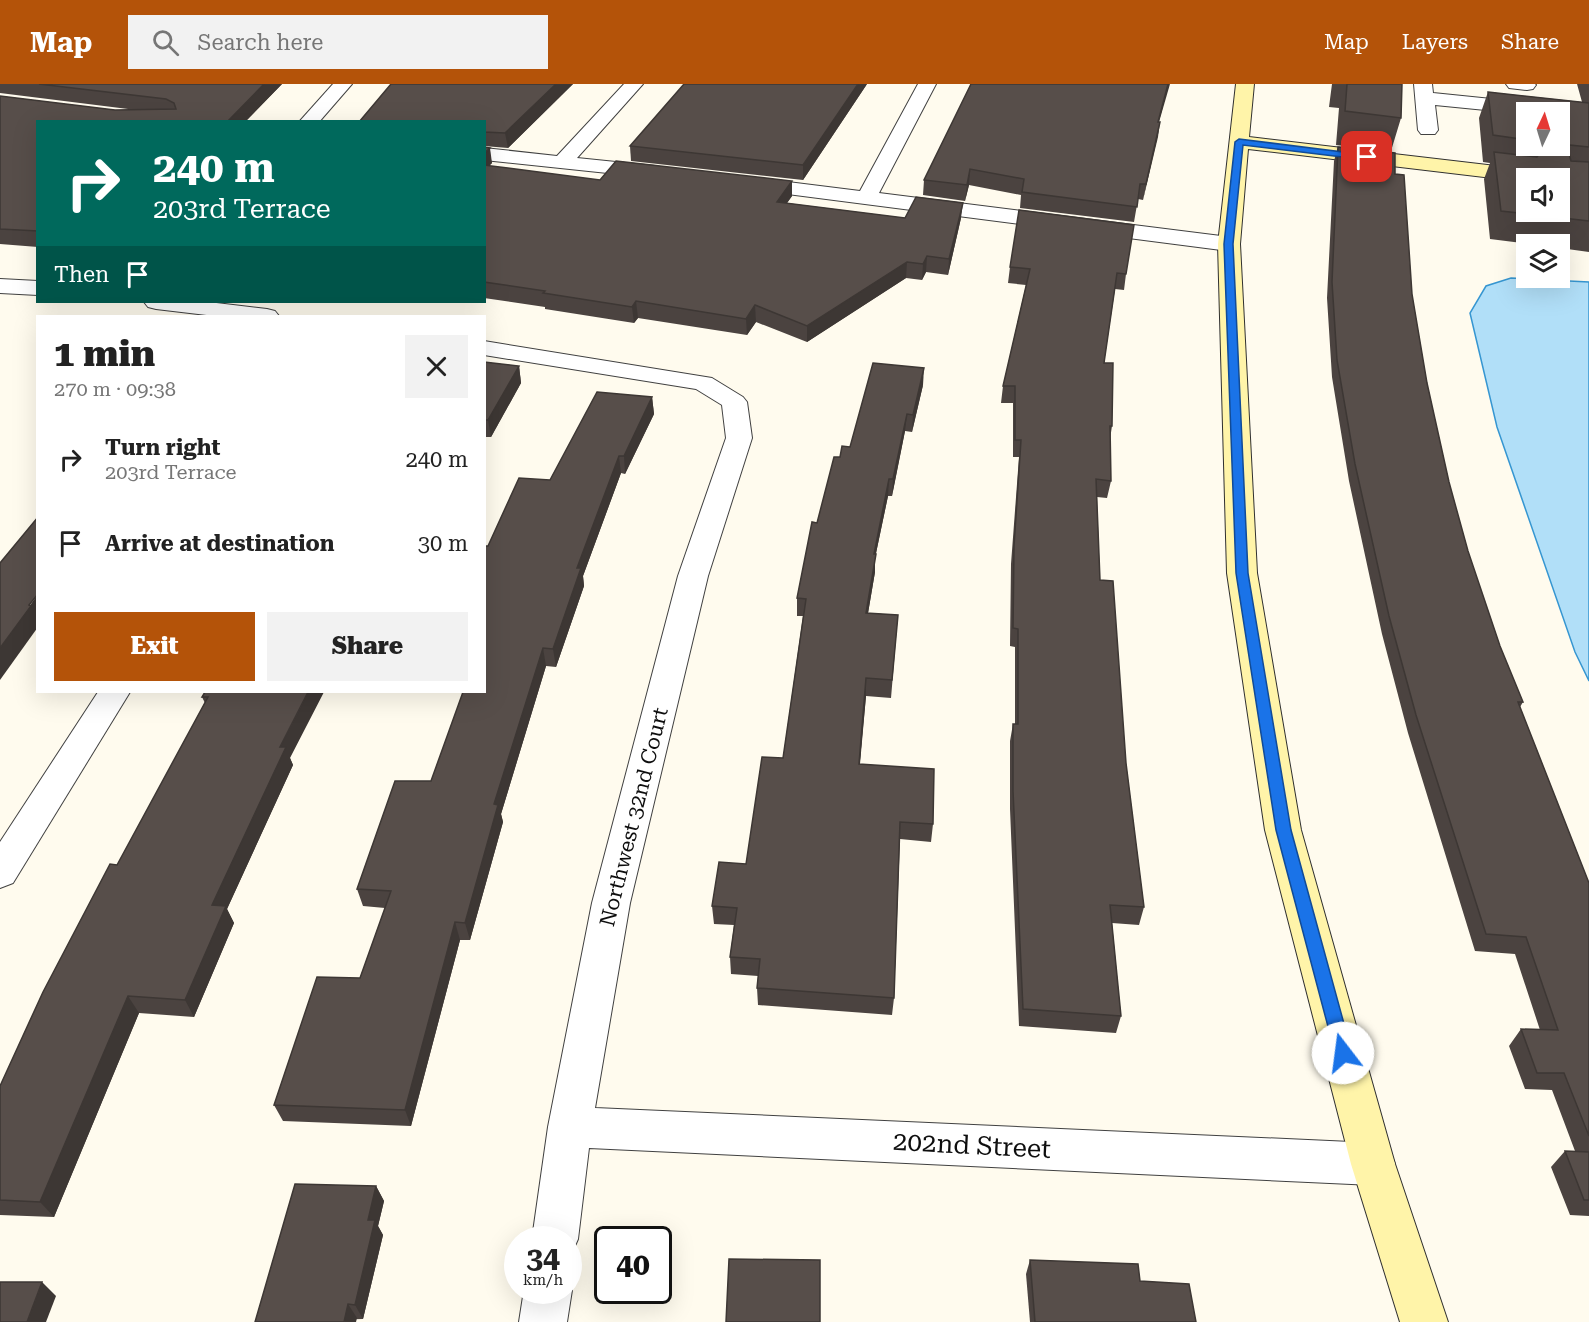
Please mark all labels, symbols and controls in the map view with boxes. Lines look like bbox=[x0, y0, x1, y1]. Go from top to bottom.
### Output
search box bbox=[128, 15, 548, 69]
text: Map bbox=[30, 26, 92, 59]
icon: search bbox=[149, 26, 182, 59]
text: Search here bbox=[197, 30, 323, 55]
text: Map bbox=[1324, 30, 1369, 54]
text: Layers bbox=[1402, 30, 1468, 54]
text: Share bbox=[1501, 30, 1559, 54]
north arrow bbox=[1516, 102, 1570, 156]
map controls bbox=[1516, 102, 1570, 288]
pin bbox=[1341, 131, 1392, 182]
icon: arrive bbox=[1350, 140, 1383, 173]
text: 240 m bbox=[153, 143, 275, 192]
icon: right bbox=[54, 144, 132, 222]
button: sound bbox=[1516, 168, 1570, 222]
text: 203rd Terrace bbox=[153, 193, 331, 225]
button: layers bbox=[1516, 234, 1570, 288]
icon: arrive bbox=[121, 258, 154, 291]
text: Then bbox=[54, 262, 109, 287]
text: 1 min bbox=[54, 333, 155, 375]
button: close bbox=[405, 335, 468, 398]
text: 270 m · 09:38 bbox=[54, 377, 176, 401]
text: Turn right bbox=[105, 435, 220, 460]
icon: right bbox=[54, 443, 87, 476]
text: 240 m bbox=[405, 447, 468, 472]
text: 203rd Terrace bbox=[105, 460, 237, 484]
icon: arrive bbox=[54, 527, 87, 560]
text: Arrive at destination bbox=[105, 531, 334, 556]
text: 30 m bbox=[418, 531, 468, 556]
button: Exit bbox=[54, 612, 255, 681]
button: Share bbox=[267, 612, 468, 681]
street label: Northwest 32nd Court bbox=[595, 705, 673, 929]
position arrow bbox=[1311, 1021, 1375, 1085]
street label: 202nd Street bbox=[892, 1126, 1052, 1164]
speed limit sign: 40 bbox=[594, 1226, 672, 1304]
text: 34 bbox=[526, 1240, 560, 1275]
text: km/h bbox=[523, 1271, 563, 1289]

